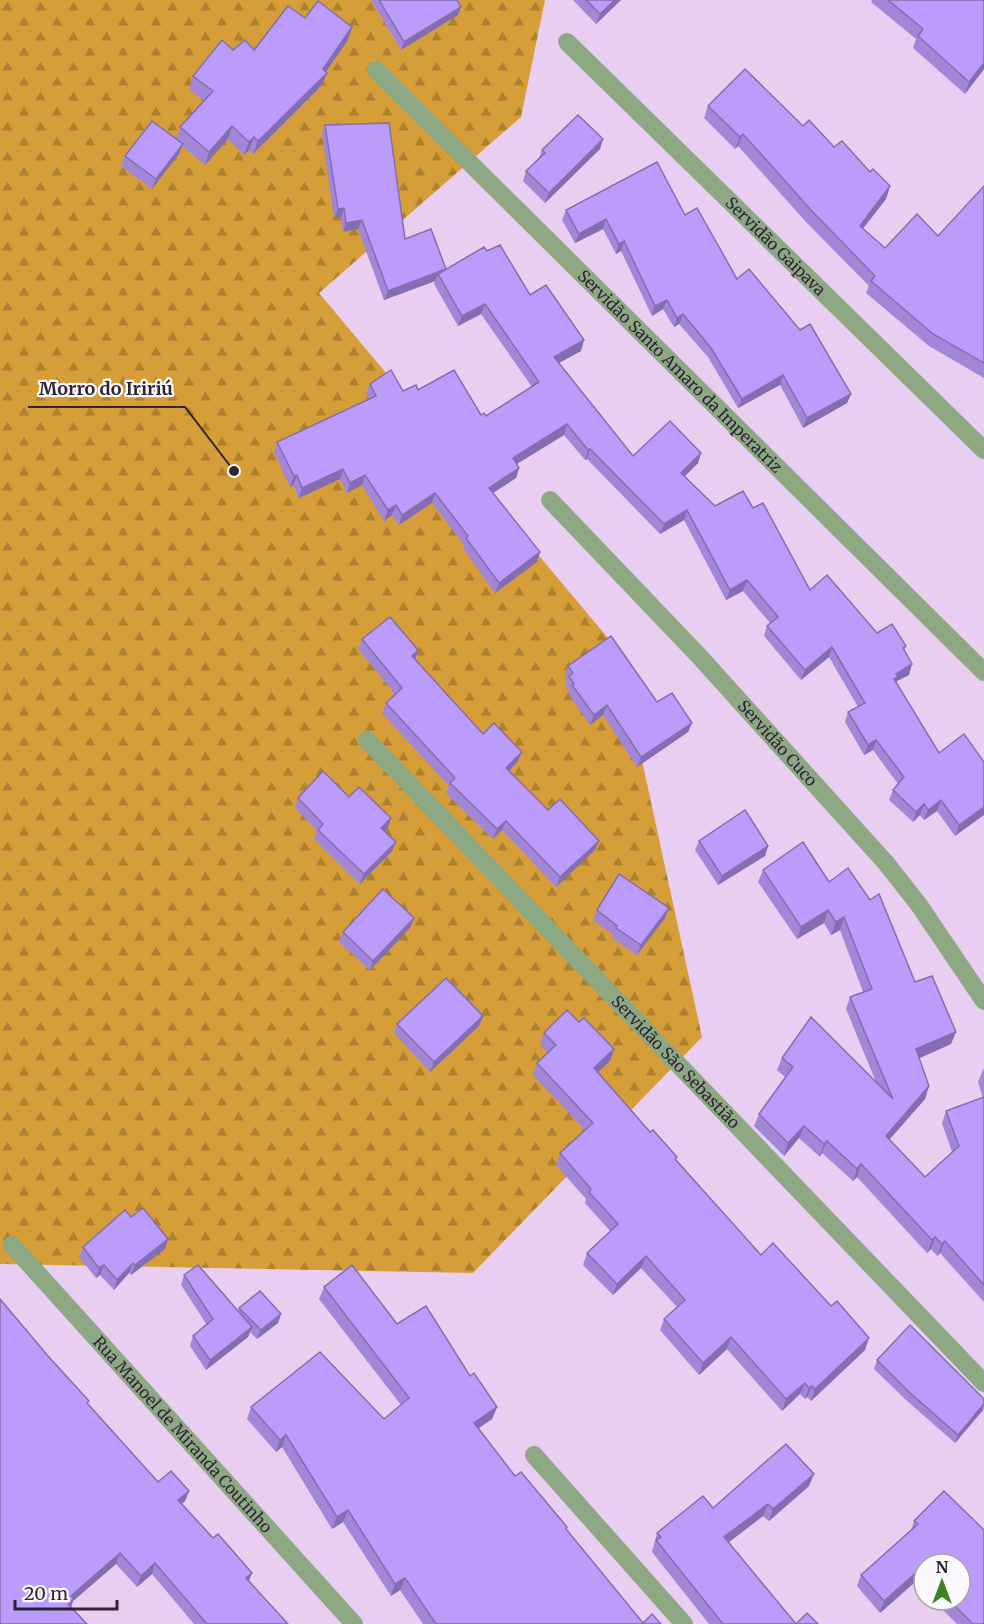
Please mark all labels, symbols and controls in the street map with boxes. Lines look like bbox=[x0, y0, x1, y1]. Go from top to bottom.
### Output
street label: Servidão Gaipava bbox=[721, 193, 830, 300]
street label: Servidão Santo Amaro da Imperatriz bbox=[574, 266, 787, 477]
callout: Morro do Iririú bbox=[28, 371, 185, 407]
text: Morro do Iririú bbox=[39, 377, 173, 400]
street label: Servidão Cuco bbox=[734, 696, 822, 790]
street label: Servidão São Sebastião bbox=[607, 991, 744, 1133]
street label: Rua Manoel de Miranda Coutinho bbox=[89, 1332, 277, 1537]
north arrow bbox=[912, 1552, 972, 1612]
text: N bbox=[936, 1557, 949, 1577]
scale bar bbox=[15, 1573, 117, 1611]
text: 20 m bbox=[24, 1582, 68, 1605]

